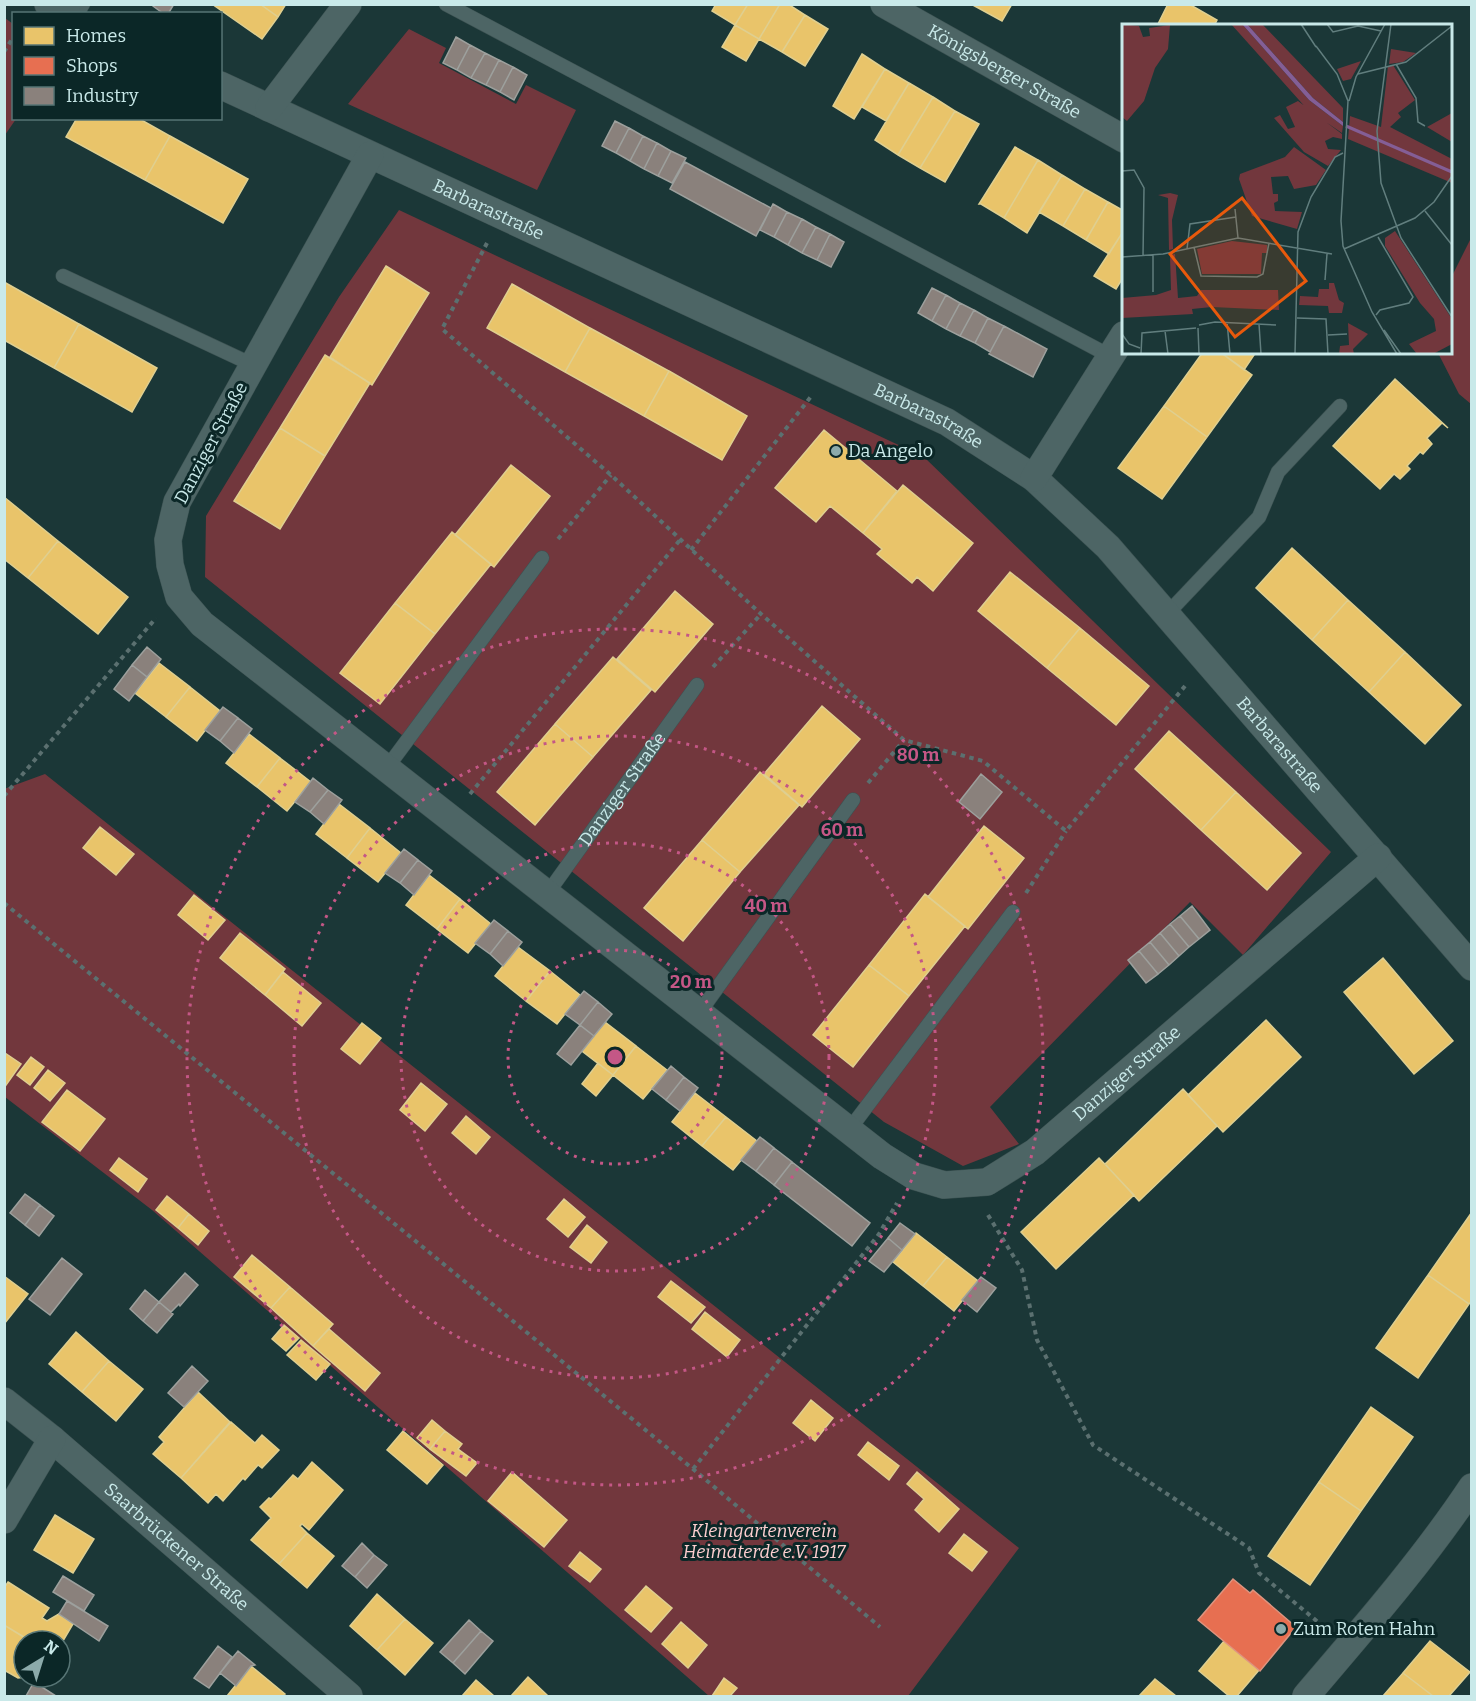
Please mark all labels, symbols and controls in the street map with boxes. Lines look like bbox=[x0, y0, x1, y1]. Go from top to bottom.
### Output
legend bbox=[12, 12, 222, 120]
street label: Königsberger Straße bbox=[924, 20, 1085, 124]
inset map bbox=[1122, 24, 1452, 354]
text: Homes bbox=[66, 25, 126, 47]
text: Shops bbox=[66, 55, 118, 77]
text: Industry bbox=[66, 85, 139, 107]
street label: Barbarastraße bbox=[429, 174, 548, 245]
street label: Danziger Straße bbox=[170, 378, 252, 508]
street label: Barbarastraße bbox=[870, 379, 987, 453]
place label: Da Angelo bbox=[848, 440, 933, 462]
marker: Da Angelo bbox=[829, 444, 843, 458]
street label: Barbarastraße bbox=[1232, 692, 1327, 798]
street label: Danziger Straße bbox=[574, 728, 670, 850]
text: 80 m bbox=[897, 744, 939, 766]
text: 60 m bbox=[821, 819, 863, 841]
text: 40 m bbox=[745, 895, 787, 917]
text: 20 m bbox=[670, 971, 712, 993]
street label: Danziger Straße bbox=[1068, 1021, 1185, 1125]
centre of rings bbox=[605, 1047, 625, 1067]
street label: Saarbrückener Straße bbox=[100, 1478, 253, 1615]
park label: Kleingartenverein Heimaterde e.V. 1917 bbox=[683, 1520, 846, 1563]
place label: Zum Roten Hahn bbox=[1293, 1618, 1436, 1640]
marker: Zum Roten Hahn bbox=[1274, 1622, 1288, 1636]
north arrow bbox=[12, 1629, 72, 1689]
text: N bbox=[40, 1636, 62, 1659]

